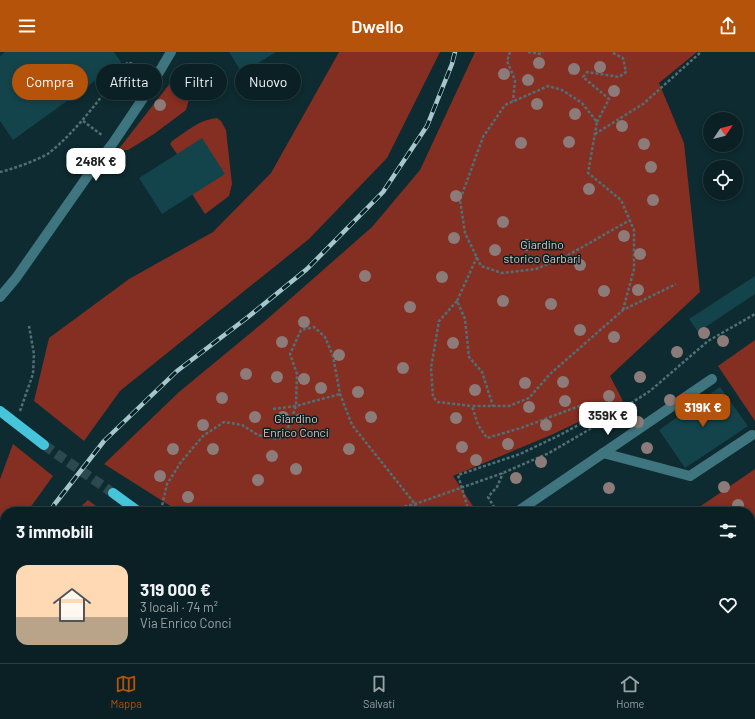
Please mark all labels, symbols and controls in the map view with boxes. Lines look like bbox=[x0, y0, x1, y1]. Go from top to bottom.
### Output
icon: menu bbox=[16, 15, 38, 37]
text: Dwello bbox=[351, 15, 404, 37]
icon: share bbox=[717, 15, 739, 37]
chip: Compra bbox=[12, 64, 88, 100]
chip: Affitta bbox=[96, 64, 162, 100]
chip: Filtri bbox=[170, 64, 227, 100]
chip: Nuovo bbox=[235, 64, 301, 100]
north arrow bbox=[703, 112, 743, 152]
map controls bbox=[703, 112, 743, 200]
pin: 248K € bbox=[63, 148, 129, 182]
text: 248K € bbox=[75, 153, 117, 169]
button: locate bbox=[703, 160, 743, 200]
park label: Giardino storico Garbari bbox=[504, 237, 580, 265]
pin: 319K € bbox=[670, 394, 736, 428]
text: 319K € bbox=[684, 399, 722, 415]
pin: 359K € bbox=[575, 402, 641, 436]
text: 359K € bbox=[588, 407, 628, 423]
park label: Giardino Enrico Conci bbox=[263, 411, 329, 439]
icon: filters bbox=[717, 520, 739, 542]
text: 3 immobili bbox=[16, 521, 93, 541]
text: 319 000 € bbox=[140, 579, 211, 599]
icon: home bbox=[48, 581, 96, 629]
icon: heart bbox=[717, 594, 739, 616]
text: 3 locali · 74 m² bbox=[140, 599, 218, 615]
text: Via Enrico Conci bbox=[140, 615, 232, 631]
tab: Mappa bbox=[111, 673, 142, 710]
tab: Salvati bbox=[363, 673, 395, 710]
tab: Home bbox=[616, 673, 644, 710]

